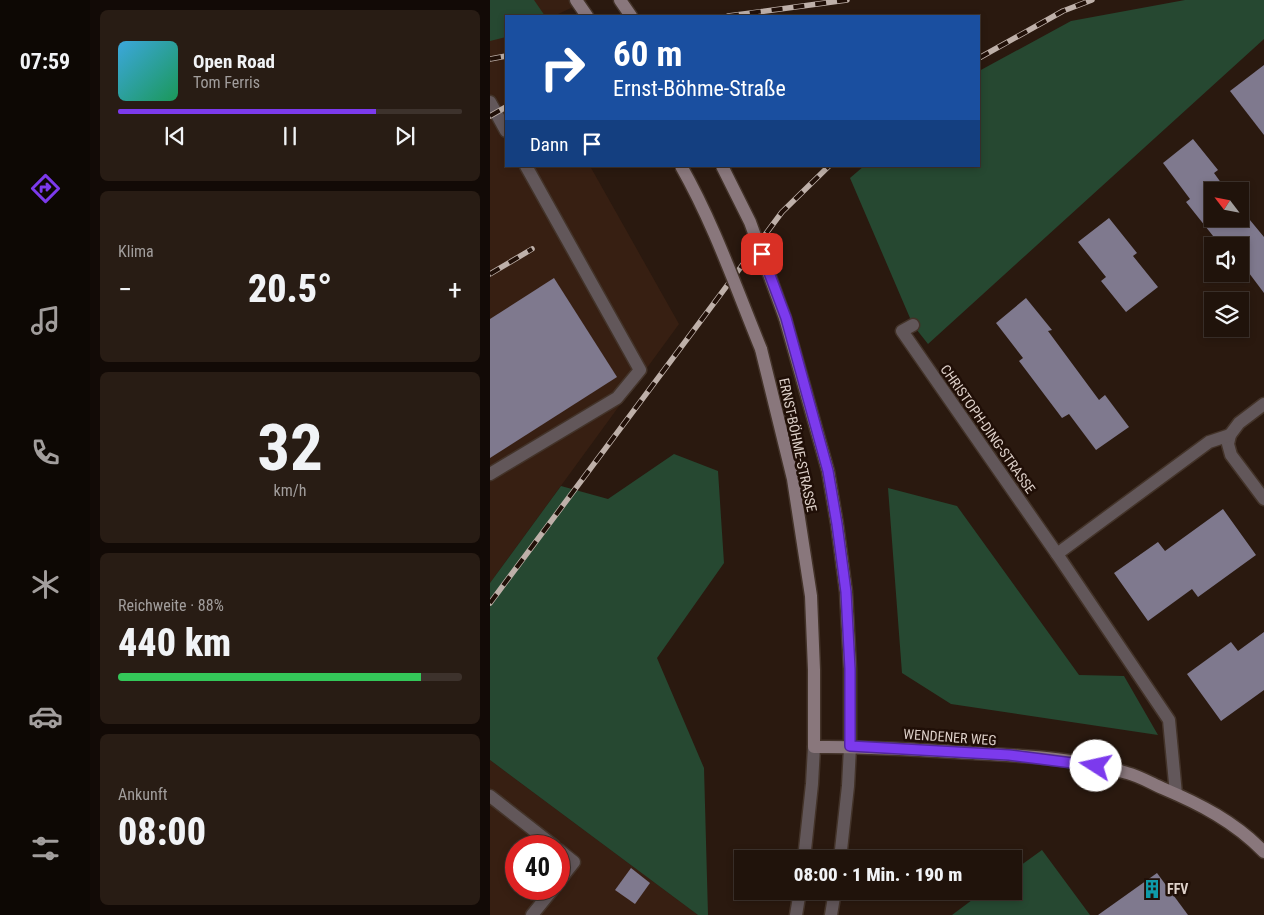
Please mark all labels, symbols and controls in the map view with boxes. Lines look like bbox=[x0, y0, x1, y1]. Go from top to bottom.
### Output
text: 60 m bbox=[613, 34, 682, 75]
icon: right bbox=[530, 35, 595, 100]
text: 07:59 bbox=[20, 49, 70, 74]
text: Open Road bbox=[193, 50, 275, 73]
text: Tom Ferris bbox=[193, 73, 260, 92]
text: Ernst-Böhme-Straße bbox=[613, 76, 786, 101]
icon: previous bbox=[161, 122, 189, 150]
icon: pause bbox=[276, 122, 304, 150]
icon: next bbox=[391, 122, 419, 150]
icon: arrive bbox=[578, 130, 606, 158]
text: Dann bbox=[530, 133, 568, 156]
icon: directions bbox=[28, 171, 63, 206]
north arrow bbox=[1204, 182, 1249, 228]
map controls bbox=[1204, 182, 1249, 337]
pin bbox=[741, 233, 783, 275]
button: sound bbox=[1204, 237, 1249, 282]
icon: arrive bbox=[748, 240, 776, 268]
text: Klima bbox=[118, 242, 154, 261]
text: 20.5° bbox=[248, 267, 332, 311]
text: − bbox=[118, 273, 132, 306]
text: + bbox=[448, 273, 462, 306]
button: layers bbox=[1204, 292, 1249, 337]
icon: music bbox=[28, 303, 63, 338]
street label: CHRISTOPH-DING-STRASSE bbox=[937, 361, 1039, 497]
street label: ERNST-BÖHME-STRASSE bbox=[776, 376, 820, 514]
text: 32 bbox=[257, 410, 323, 486]
icon: phone bbox=[28, 435, 63, 470]
text: km/h bbox=[274, 481, 306, 500]
icon: climate bbox=[28, 567, 63, 602]
text: Reichweite · 88% bbox=[118, 596, 224, 615]
text: 440 km bbox=[118, 621, 231, 665]
icon: car bbox=[28, 699, 63, 734]
street label: WENDENER WEG bbox=[903, 726, 997, 748]
position arrow bbox=[1069, 739, 1121, 791]
text: Ankunft bbox=[118, 785, 167, 804]
text: 08:00 bbox=[118, 810, 206, 854]
icon: filters bbox=[28, 831, 63, 866]
speed limit sign: 40 bbox=[505, 835, 570, 900]
text: 08:00 · 1 Min. · 190 m bbox=[794, 863, 962, 886]
building icon: FFV bbox=[1141, 878, 1163, 900]
place label: FFV bbox=[1167, 881, 1188, 897]

